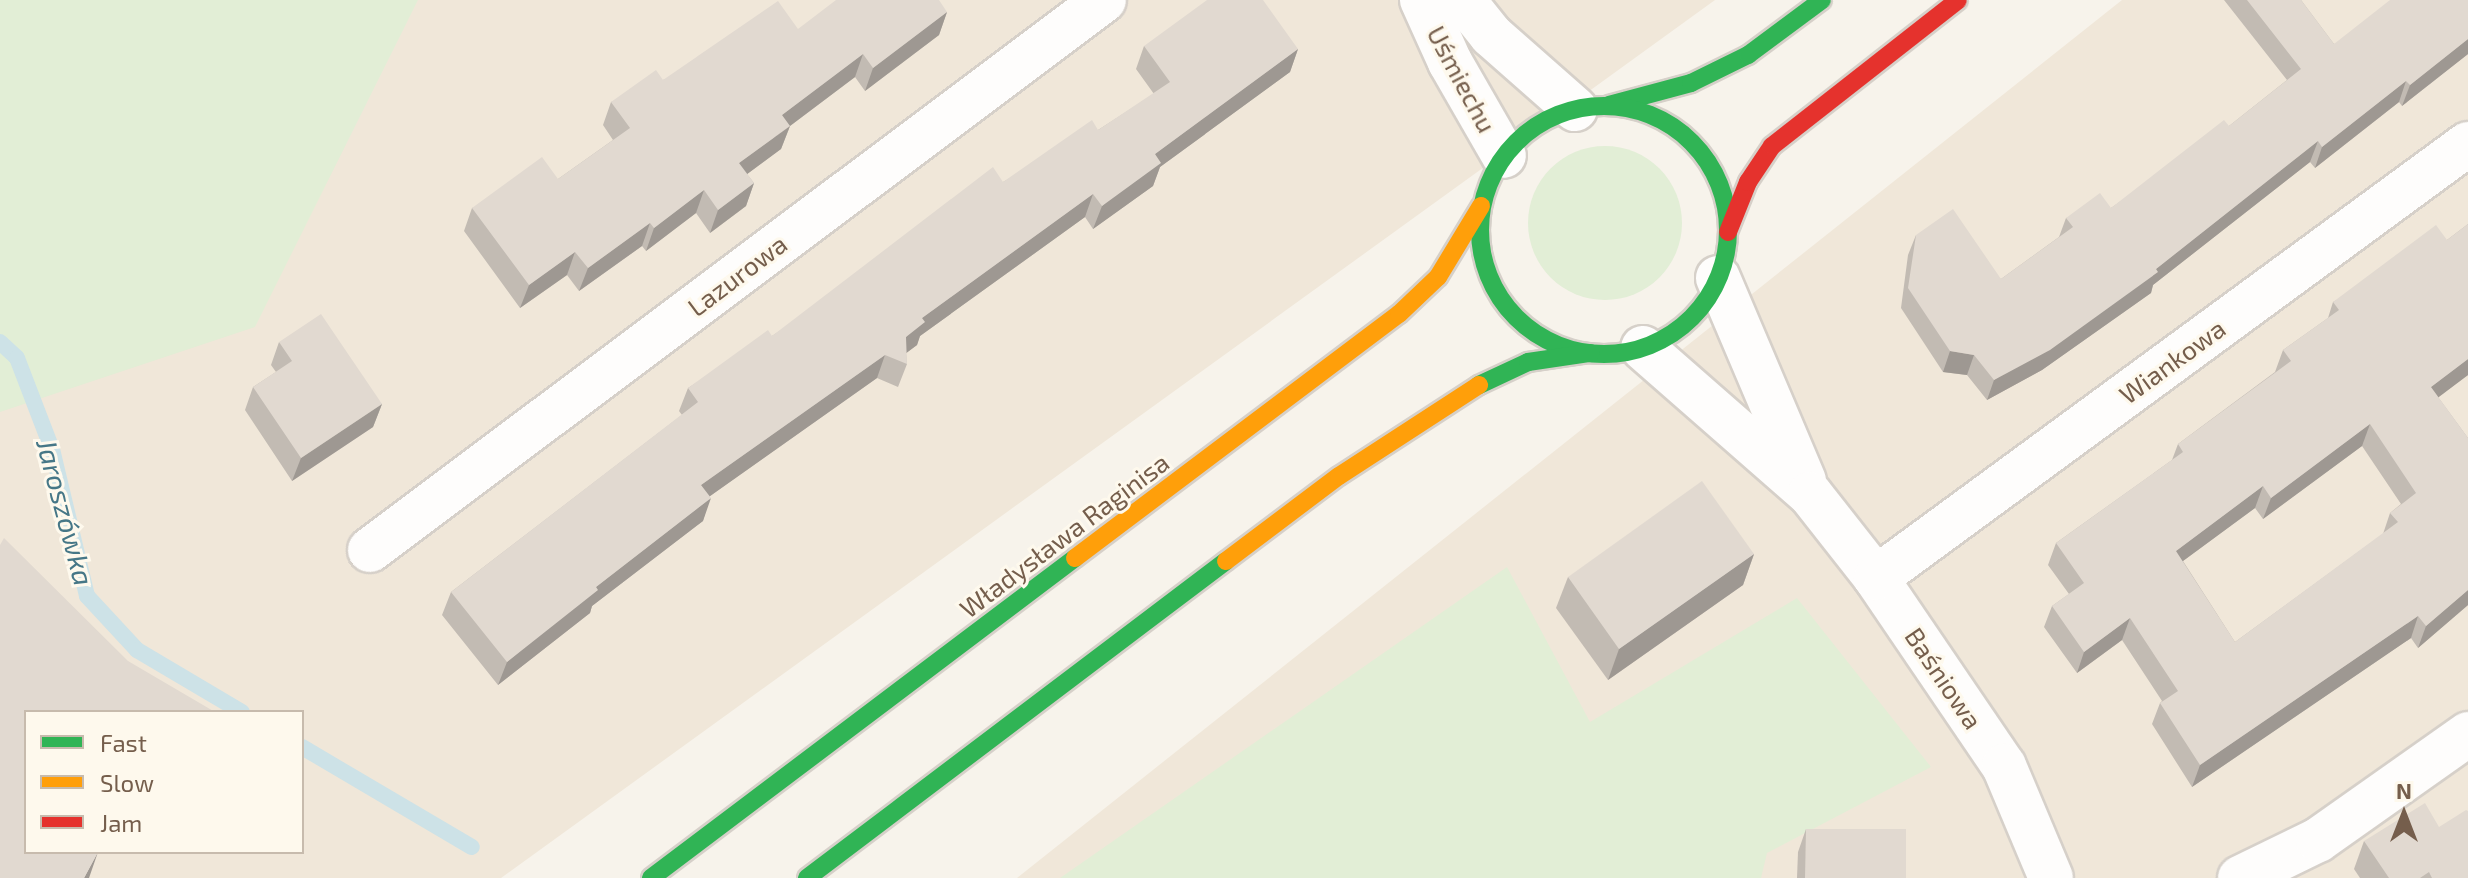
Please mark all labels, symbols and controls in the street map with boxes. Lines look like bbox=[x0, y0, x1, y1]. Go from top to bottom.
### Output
street label: Uśmiechu bbox=[1421, 20, 1503, 138]
street label: Lazurowa bbox=[681, 228, 793, 322]
street label: Wiankowa bbox=[2113, 312, 2231, 410]
water label: Jaroszówka bbox=[30, 435, 102, 589]
street label: Władysława Raginisa bbox=[953, 446, 1175, 624]
street label: Baśniowa bbox=[1899, 621, 1989, 735]
legend bbox=[24, 710, 304, 854]
text: Fast bbox=[100, 728, 147, 757]
text: Slow bbox=[100, 768, 154, 797]
north arrow bbox=[2364, 774, 2444, 854]
text: N bbox=[2396, 777, 2412, 803]
text: Jam bbox=[100, 808, 142, 837]

